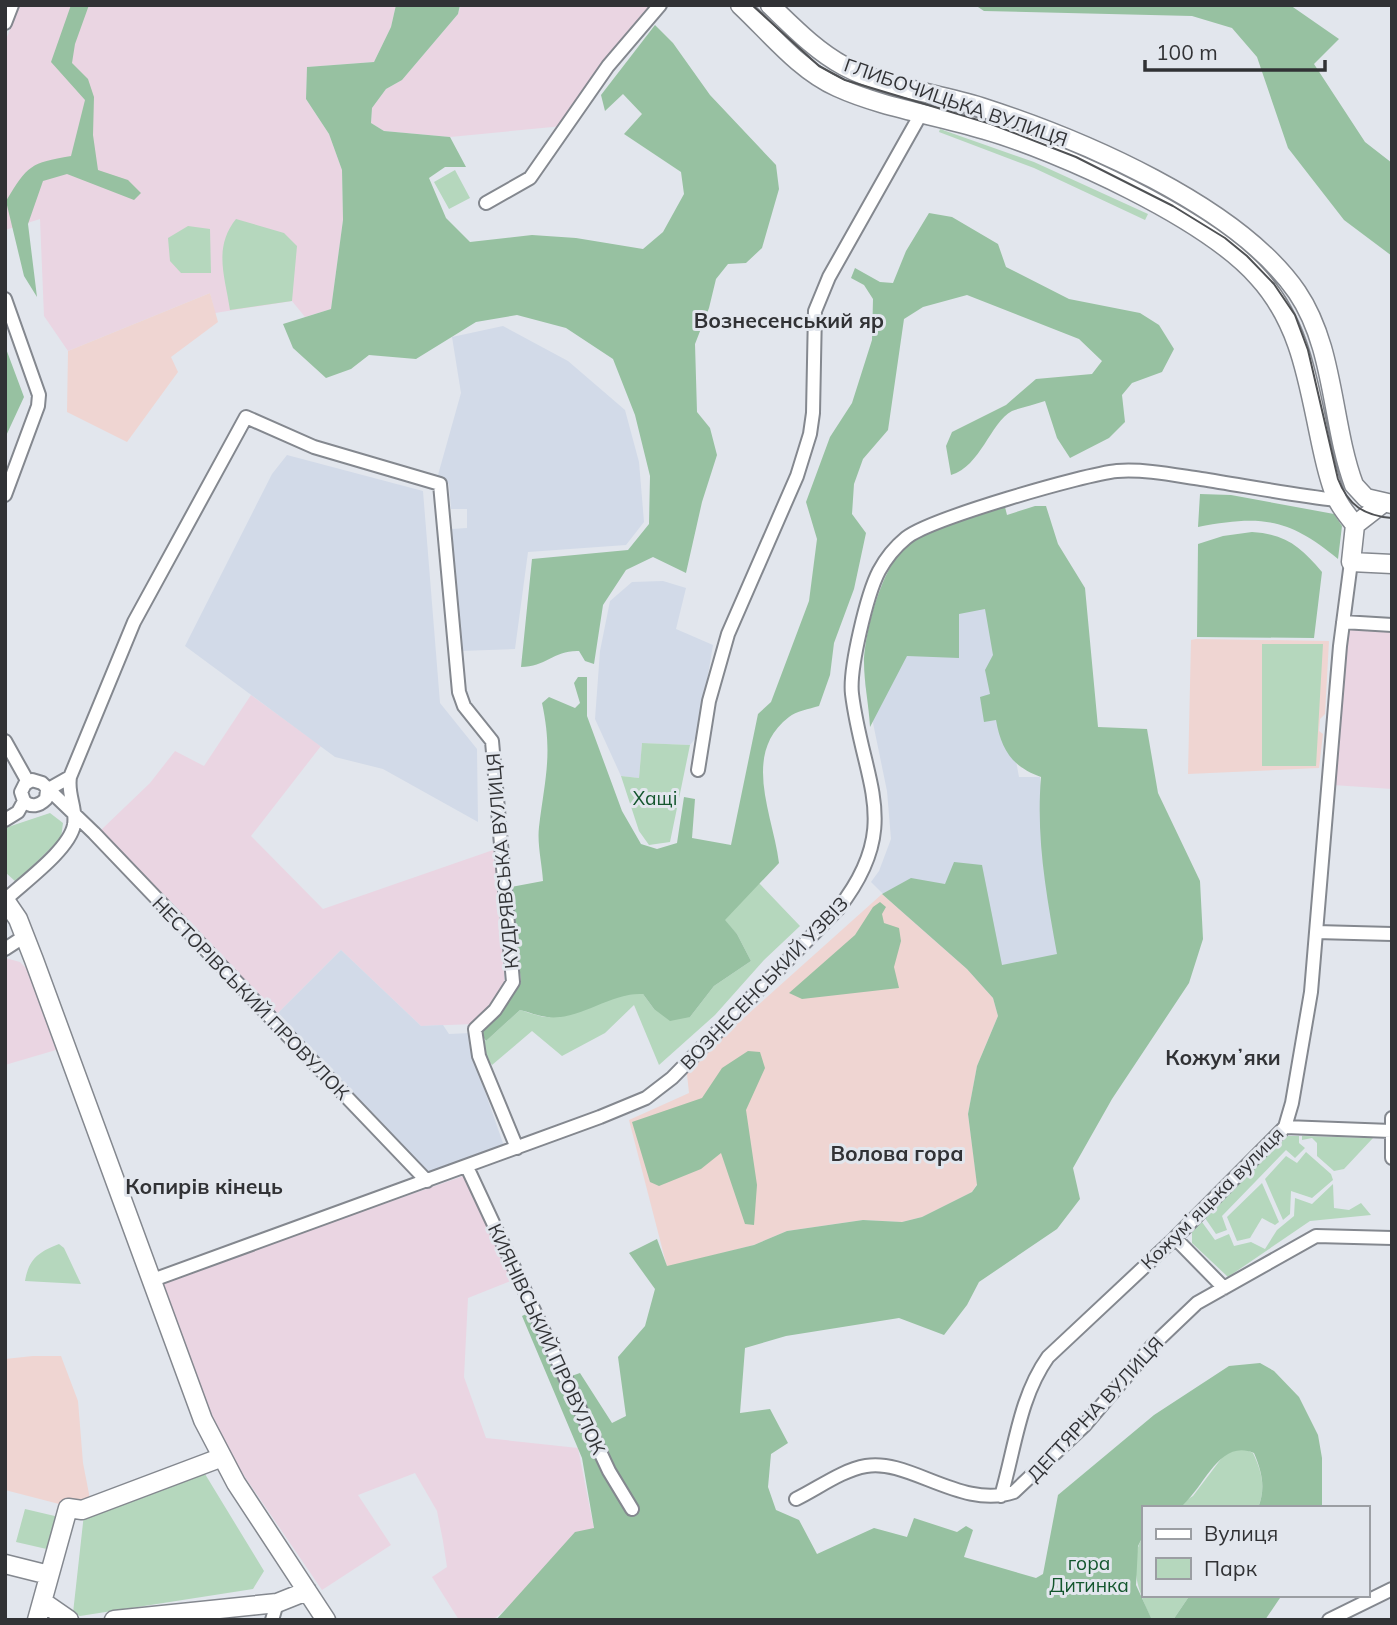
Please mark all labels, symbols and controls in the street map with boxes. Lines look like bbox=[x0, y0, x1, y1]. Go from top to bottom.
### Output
scale bar bbox=[1145, 28, 1325, 72]
text: 100 m bbox=[1156, 39, 1218, 65]
street label: ГЛИБОЧИЦЬКА ВУЛИЦЯ bbox=[841, 52, 1071, 152]
district label: Вознесенський яр bbox=[694, 307, 884, 333]
street label: КУДРЯВСЬКА ВУЛИЦЯ bbox=[481, 752, 523, 970]
park label: Хащі bbox=[633, 786, 677, 810]
street label: НЕСТОРІВСЬКИЙ ПРОВУЛОК bbox=[147, 891, 355, 1105]
street label: ВОЗНЕСЕНСЬКИЙ УЗВІЗ bbox=[675, 891, 853, 1075]
district label: Кожумʼяки bbox=[1165, 1044, 1281, 1070]
street label: Кожумʼяцька вулиця bbox=[1136, 1122, 1288, 1274]
district label: Волова гора bbox=[831, 1140, 963, 1166]
district label: Копирів кінець bbox=[125, 1173, 283, 1199]
street label: КИЯНІВСЬКИЙ ПРОВУЛОК bbox=[483, 1220, 611, 1459]
street label: ДЕГТЯРНА ВУЛИЦЯ bbox=[1022, 1332, 1168, 1486]
legend bbox=[1142, 1506, 1369, 1597]
text: Вулиця bbox=[1204, 1520, 1278, 1546]
park label: гора Дитинка bbox=[1049, 1551, 1129, 1597]
text: Парк bbox=[1204, 1555, 1258, 1581]

